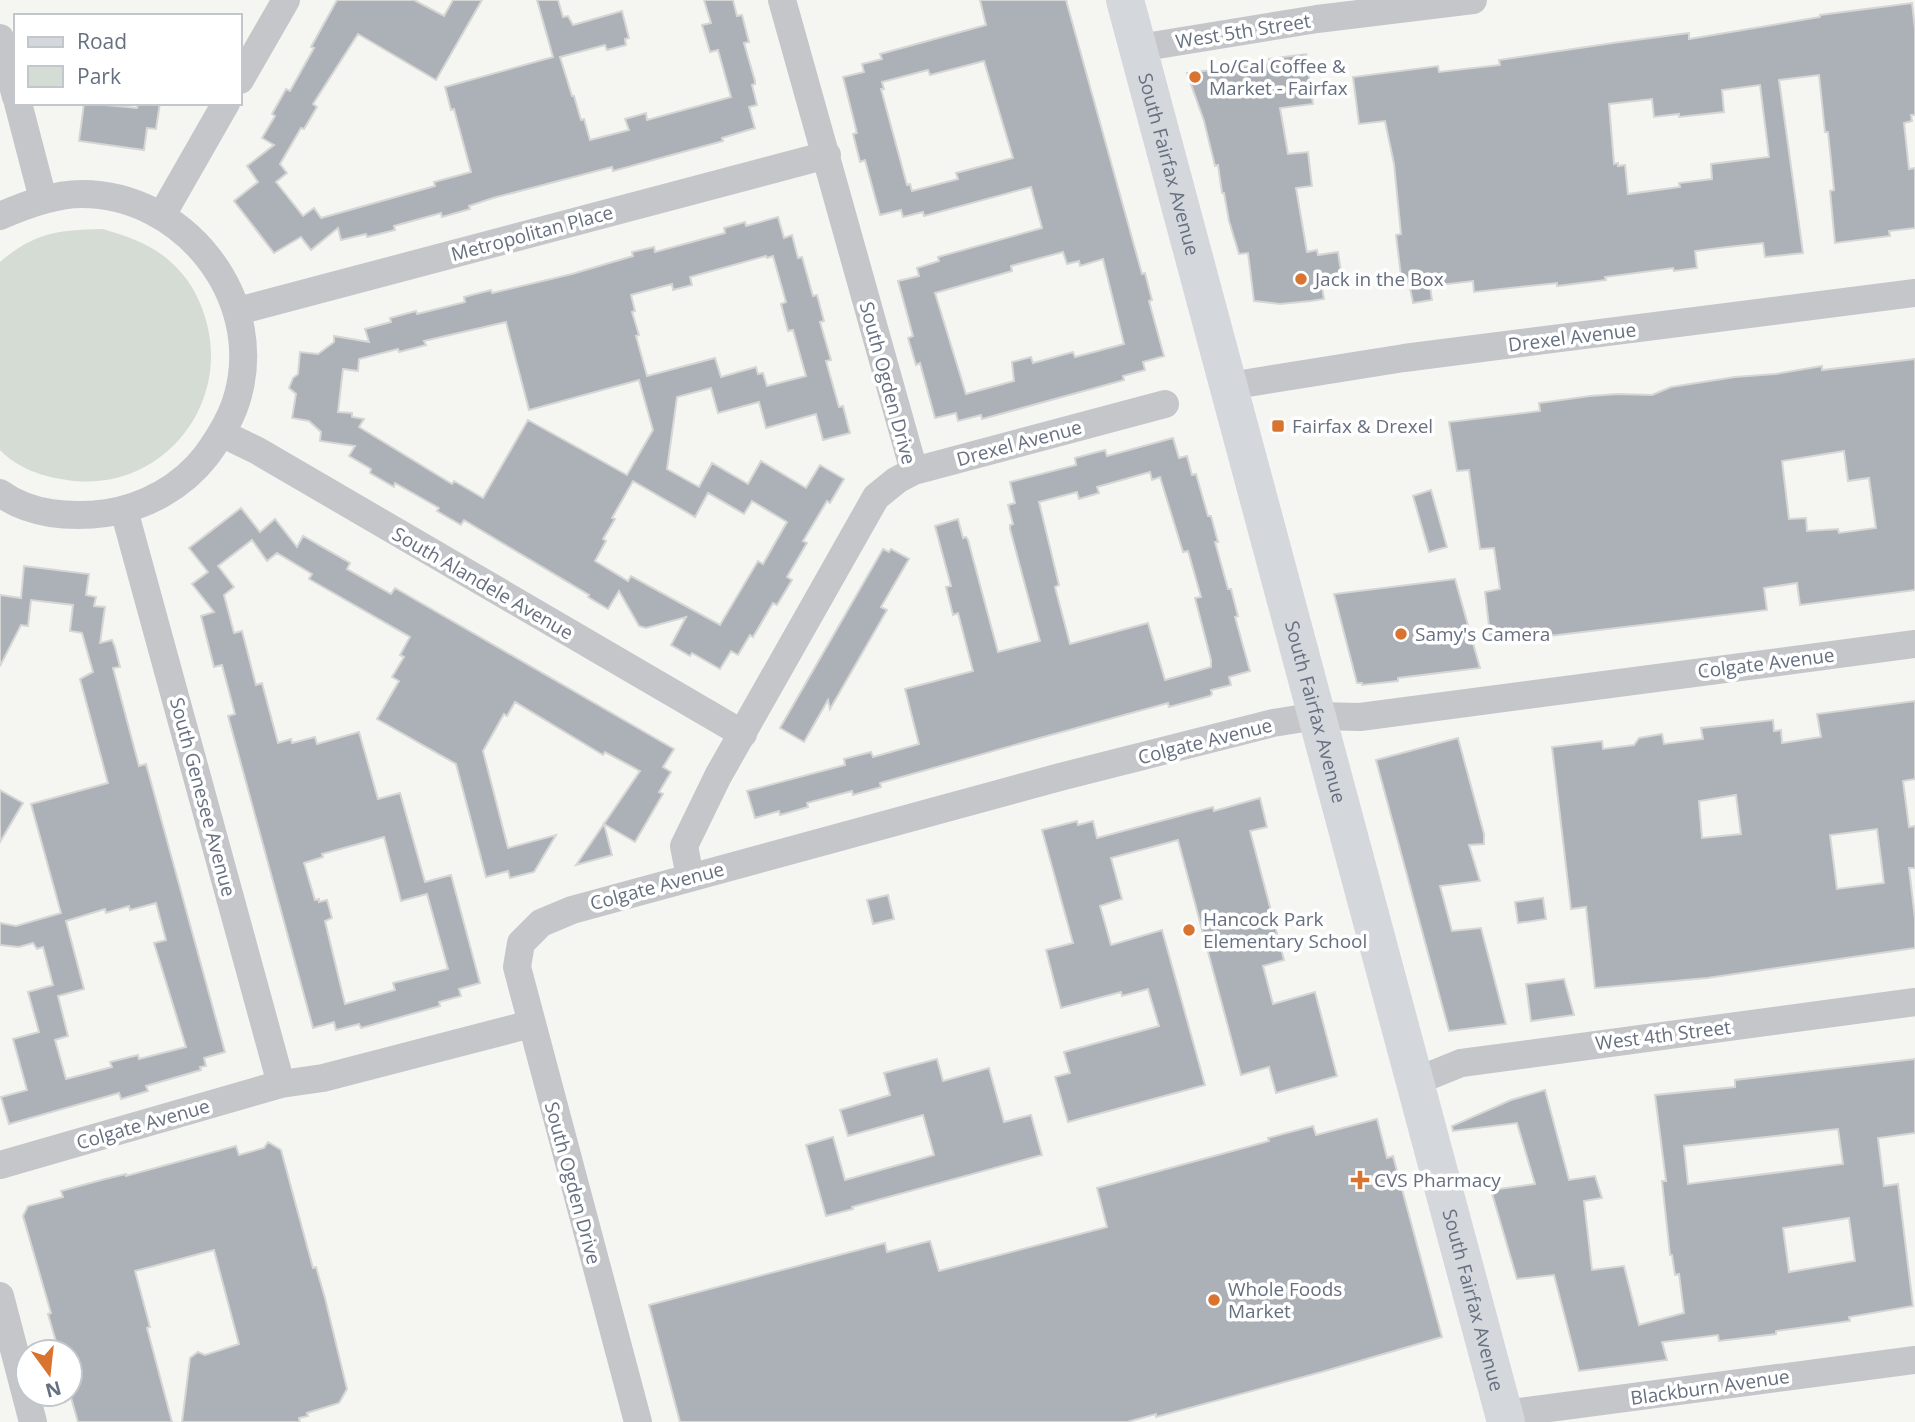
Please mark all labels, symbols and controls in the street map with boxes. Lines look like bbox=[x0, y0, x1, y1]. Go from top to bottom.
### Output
street label: West 5th Street bbox=[1174, 7, 1313, 54]
legend bbox=[14, 14, 242, 105]
text: Road bbox=[77, 27, 127, 55]
place label: Lo/Cal Coffee & Market - Fairfax bbox=[1209, 53, 1348, 101]
text: Park bbox=[77, 62, 121, 90]
marker: Lo/Cal Coffee & Market - Fairfax bbox=[1187, 69, 1203, 85]
street label: South Fairfax Avenue bbox=[1132, 70, 1206, 258]
street label: Metropolitan Place bbox=[448, 199, 616, 267]
place label: Jack in the Box bbox=[1313, 266, 1444, 292]
marker: Jack in the Box bbox=[1293, 271, 1309, 287]
street label: South Ogden Drive bbox=[854, 299, 922, 467]
street label: Drexel Avenue bbox=[1507, 316, 1637, 358]
place label: Fairfax & Drexel bbox=[1292, 413, 1433, 439]
street label: Drexel Avenue bbox=[953, 414, 1085, 472]
marker: Fairfax & Drexel bbox=[1270, 418, 1286, 434]
street label: South Alandele Avenue bbox=[388, 521, 578, 645]
street label: South Fairfax Avenue bbox=[1279, 618, 1353, 806]
place label: Samy's Camera bbox=[1415, 621, 1550, 647]
marker: Samy's Camera bbox=[1393, 626, 1409, 642]
street label: Colgate Avenue bbox=[1696, 642, 1836, 684]
street label: South Genesee Avenue bbox=[164, 695, 242, 899]
street label: Colgate Avenue bbox=[1135, 712, 1275, 770]
street label: Colgate Avenue bbox=[587, 856, 727, 916]
place label: Hancock Park Elementary School bbox=[1203, 906, 1367, 954]
marker: Hancock Park Elementary School bbox=[1181, 922, 1197, 938]
street label: West 4th Street bbox=[1594, 1014, 1732, 1056]
street label: Colgate Avenue bbox=[73, 1093, 213, 1155]
street label: South Ogden Drive bbox=[539, 1099, 607, 1267]
place label: CVS Pharmacy bbox=[1374, 1167, 1501, 1193]
marker: CVS Pharmacy bbox=[1352, 1172, 1368, 1188]
street label: South Fairfax Avenue bbox=[1436, 1206, 1510, 1394]
place label: Whole Foods Market bbox=[1228, 1276, 1342, 1324]
marker: Whole Foods Market bbox=[1206, 1292, 1222, 1308]
north arrow bbox=[14, 1338, 84, 1408]
street label: Blackburn Avenue bbox=[1629, 1363, 1791, 1411]
text: N bbox=[43, 1375, 64, 1404]

